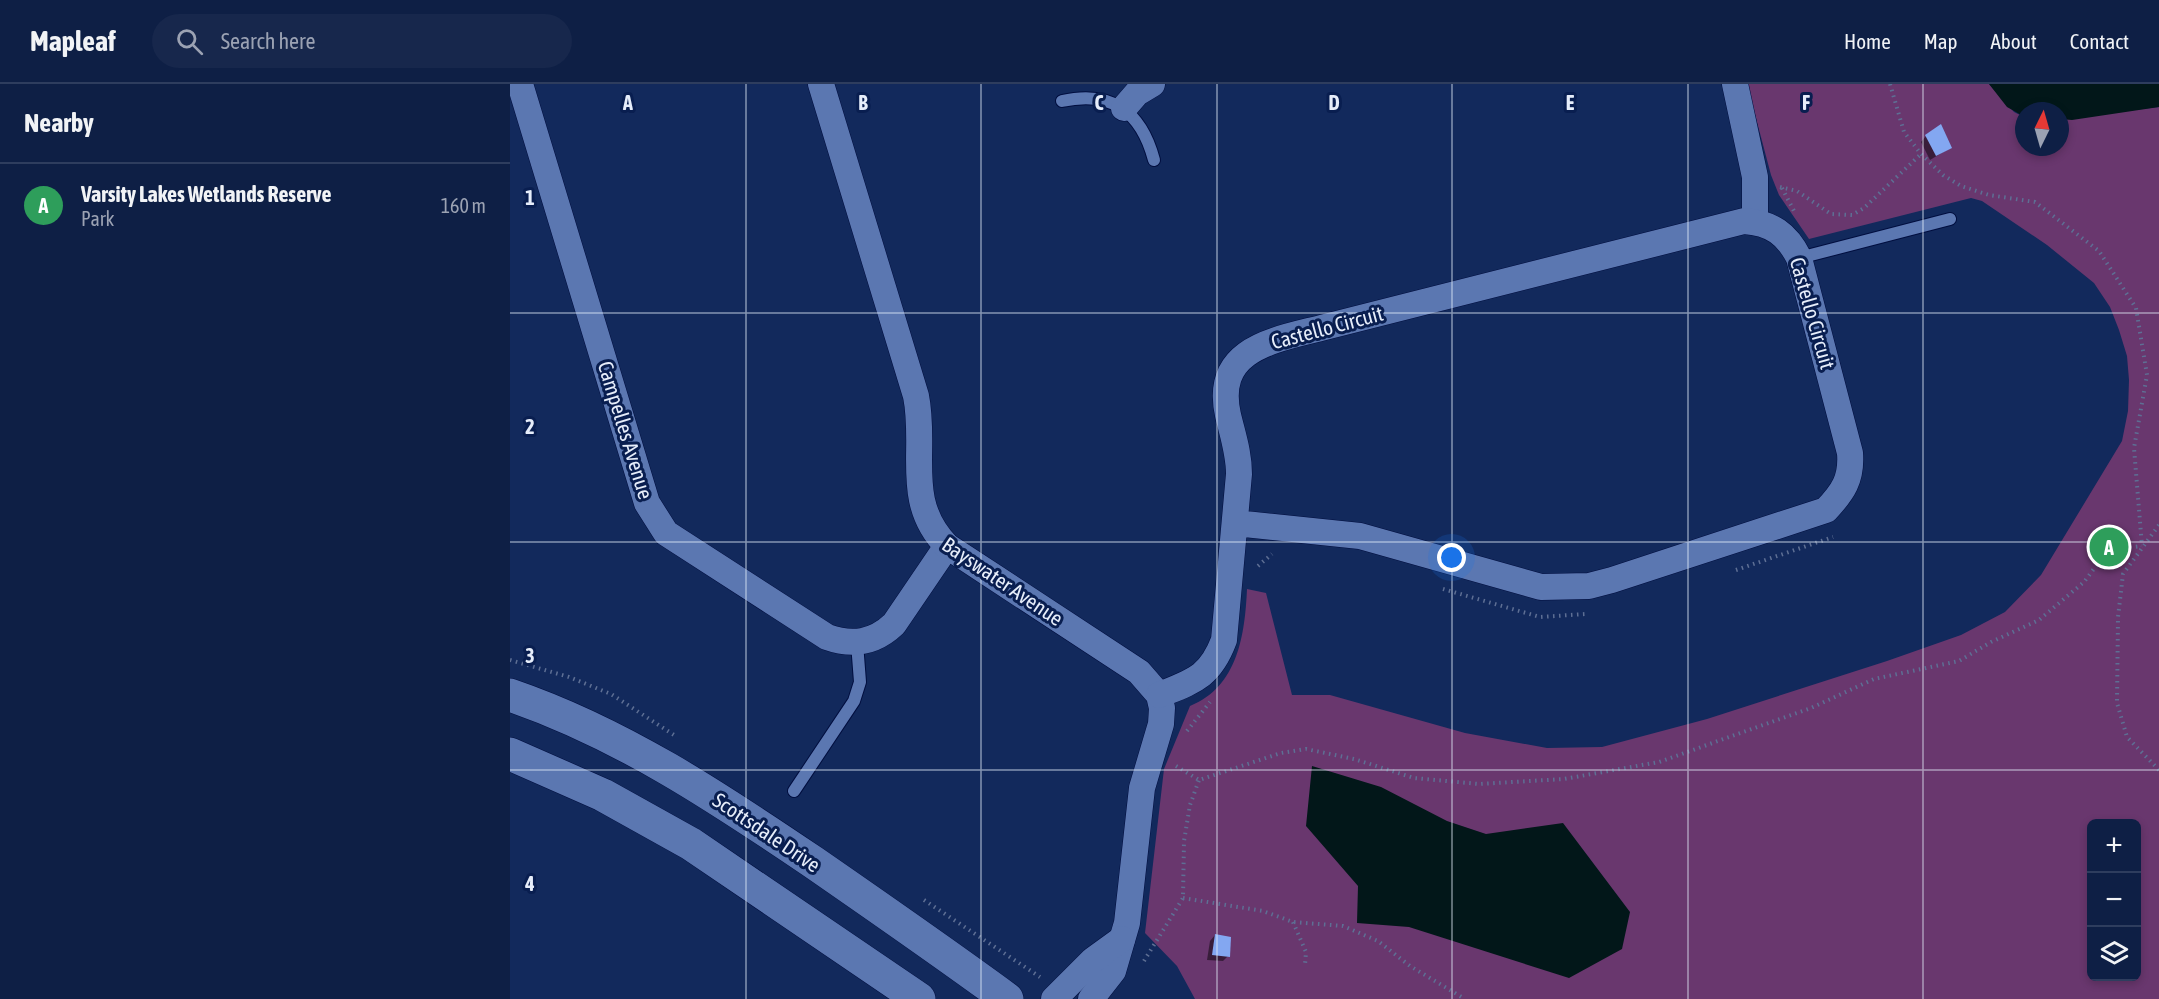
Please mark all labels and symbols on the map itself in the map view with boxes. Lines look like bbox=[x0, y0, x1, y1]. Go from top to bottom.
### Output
text: A bbox=[622, 91, 633, 114]
text: B bbox=[858, 91, 868, 114]
text: C bbox=[1095, 91, 1104, 114]
text: D bbox=[1328, 91, 1340, 114]
text: E bbox=[1566, 91, 1575, 114]
text: F bbox=[1802, 91, 1810, 114]
north arrow bbox=[2015, 102, 2069, 156]
text: 1 bbox=[525, 186, 535, 209]
street label: Castello Circuit bbox=[1786, 254, 1840, 372]
street label: Castello Circuit bbox=[1268, 301, 1386, 353]
street label: Campelles Avenue bbox=[594, 358, 658, 502]
text: 2 bbox=[525, 415, 535, 438]
pin: A bbox=[2090, 524, 2128, 570]
street label: Bayswater Avenue bbox=[938, 532, 1068, 630]
your location bbox=[1437, 543, 1466, 572]
text: 3 bbox=[525, 644, 535, 667]
street label: Scottsdale Drive bbox=[709, 787, 825, 877]
text: 4 bbox=[524, 872, 535, 895]

